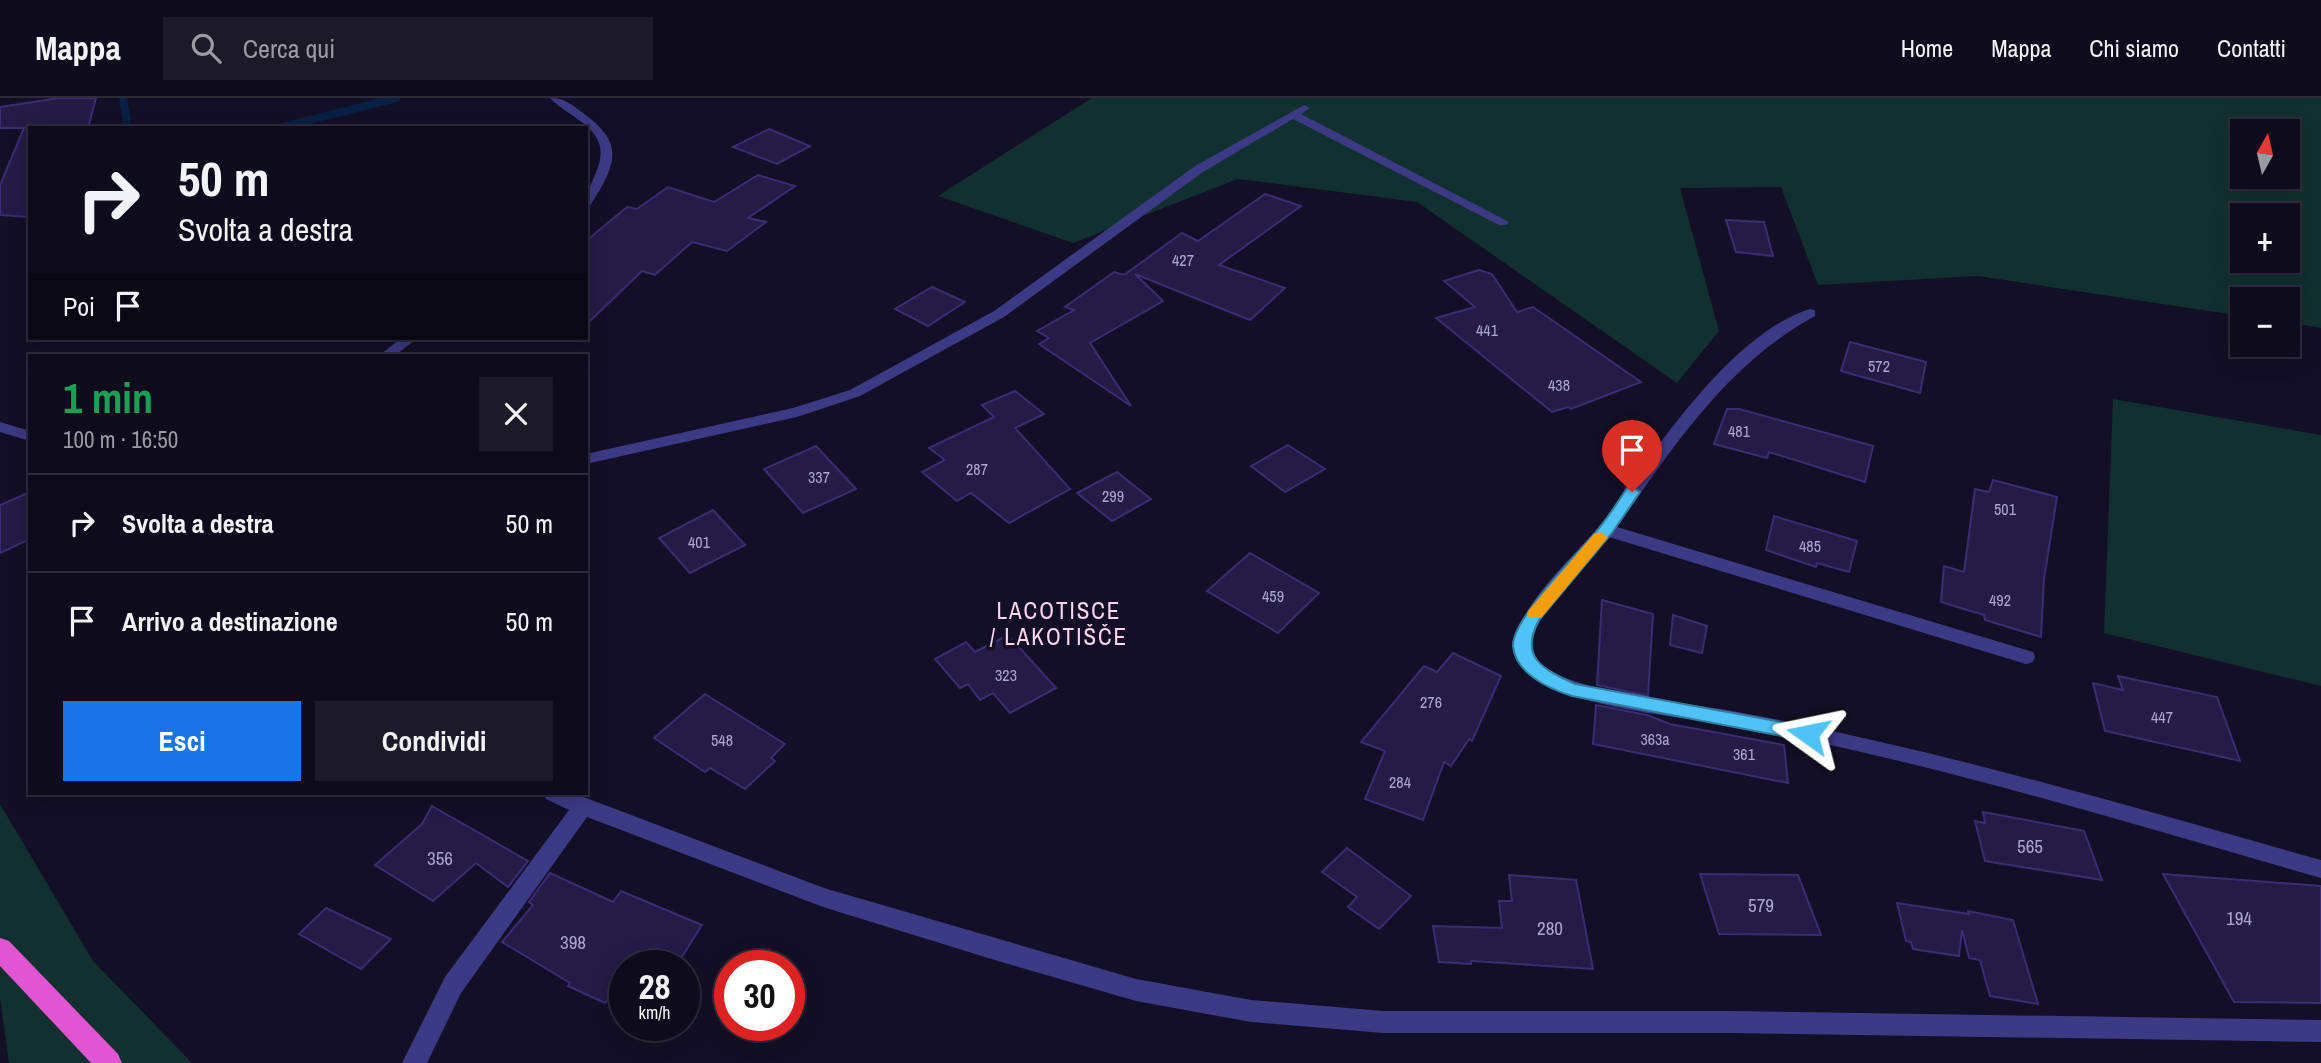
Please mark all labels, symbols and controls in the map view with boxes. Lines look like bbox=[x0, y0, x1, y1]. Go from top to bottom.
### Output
search box bbox=[163, 17, 653, 80]
text: Mappa bbox=[35, 26, 121, 70]
icon: search bbox=[187, 29, 225, 67]
text: Cerca qui bbox=[243, 31, 335, 66]
text: Home bbox=[1901, 32, 1953, 64]
text: Mappa bbox=[1991, 32, 2051, 64]
text: Chi siamo bbox=[2089, 32, 2179, 64]
text: Contatti bbox=[2217, 32, 2286, 64]
north arrow bbox=[2230, 119, 2300, 189]
map controls bbox=[2230, 119, 2300, 357]
text: 50 m bbox=[178, 145, 270, 211]
icon: right bbox=[63, 154, 154, 245]
button: + bbox=[2230, 203, 2300, 273]
text: Svolta a destra bbox=[178, 208, 353, 251]
house number: 427 bbox=[1172, 249, 1194, 271]
icon: arrive bbox=[109, 287, 147, 325]
button: − bbox=[2230, 287, 2300, 357]
text: Poi bbox=[63, 289, 95, 324]
house number: 441 bbox=[1476, 319, 1499, 341]
house number: 572 bbox=[1868, 355, 1890, 377]
text: 1 min bbox=[63, 370, 153, 426]
house number: 438 bbox=[1548, 374, 1570, 396]
button: close bbox=[479, 377, 553, 451]
pin bbox=[1602, 420, 1662, 492]
house number: 481 bbox=[1728, 420, 1751, 442]
text: 100 m · 16:50 bbox=[63, 424, 178, 455]
icon: arrive bbox=[1613, 431, 1651, 469]
house number: 287 bbox=[966, 458, 988, 480]
house number: 337 bbox=[808, 466, 830, 488]
house number: 299 bbox=[1102, 485, 1124, 507]
house number: 501 bbox=[1994, 498, 2017, 520]
icon: right bbox=[63, 504, 101, 542]
text: Svolta a destra bbox=[122, 506, 274, 541]
text: 50 m bbox=[506, 506, 553, 541]
house number: 401 bbox=[688, 531, 711, 553]
house number: 485 bbox=[1799, 535, 1821, 557]
house number: 459 bbox=[1262, 585, 1284, 607]
house number: 492 bbox=[1989, 589, 2011, 611]
district label: LACOTISCE / LAKOTIŠČE bbox=[990, 595, 1128, 652]
icon: arrive bbox=[63, 602, 101, 640]
text: Arrivo a destinazione bbox=[122, 604, 338, 639]
text: 50 m bbox=[506, 604, 553, 639]
house number: 323 bbox=[995, 664, 1017, 686]
house number: 276 bbox=[1420, 691, 1442, 713]
position arrow bbox=[1771, 697, 1845, 771]
button: Esci bbox=[63, 701, 301, 781]
button: Condividi bbox=[315, 701, 553, 781]
house number: 447 bbox=[2151, 706, 2173, 728]
house number: 363a bbox=[1640, 728, 1670, 750]
house number: 548 bbox=[711, 729, 733, 751]
house number: 361 bbox=[1733, 743, 1756, 765]
house number: 284 bbox=[1389, 771, 1411, 793]
house number: 565 bbox=[2017, 833, 2043, 859]
house number: 356 bbox=[427, 845, 453, 871]
house number: 579 bbox=[1748, 892, 1774, 918]
house number: 194 bbox=[2226, 905, 2252, 931]
house number: 280 bbox=[1537, 915, 1563, 941]
house number: 398 bbox=[560, 929, 586, 955]
speed limit sign: 30 bbox=[714, 950, 805, 1041]
text: 28 bbox=[639, 963, 670, 1010]
text: km/h bbox=[639, 1000, 671, 1025]

